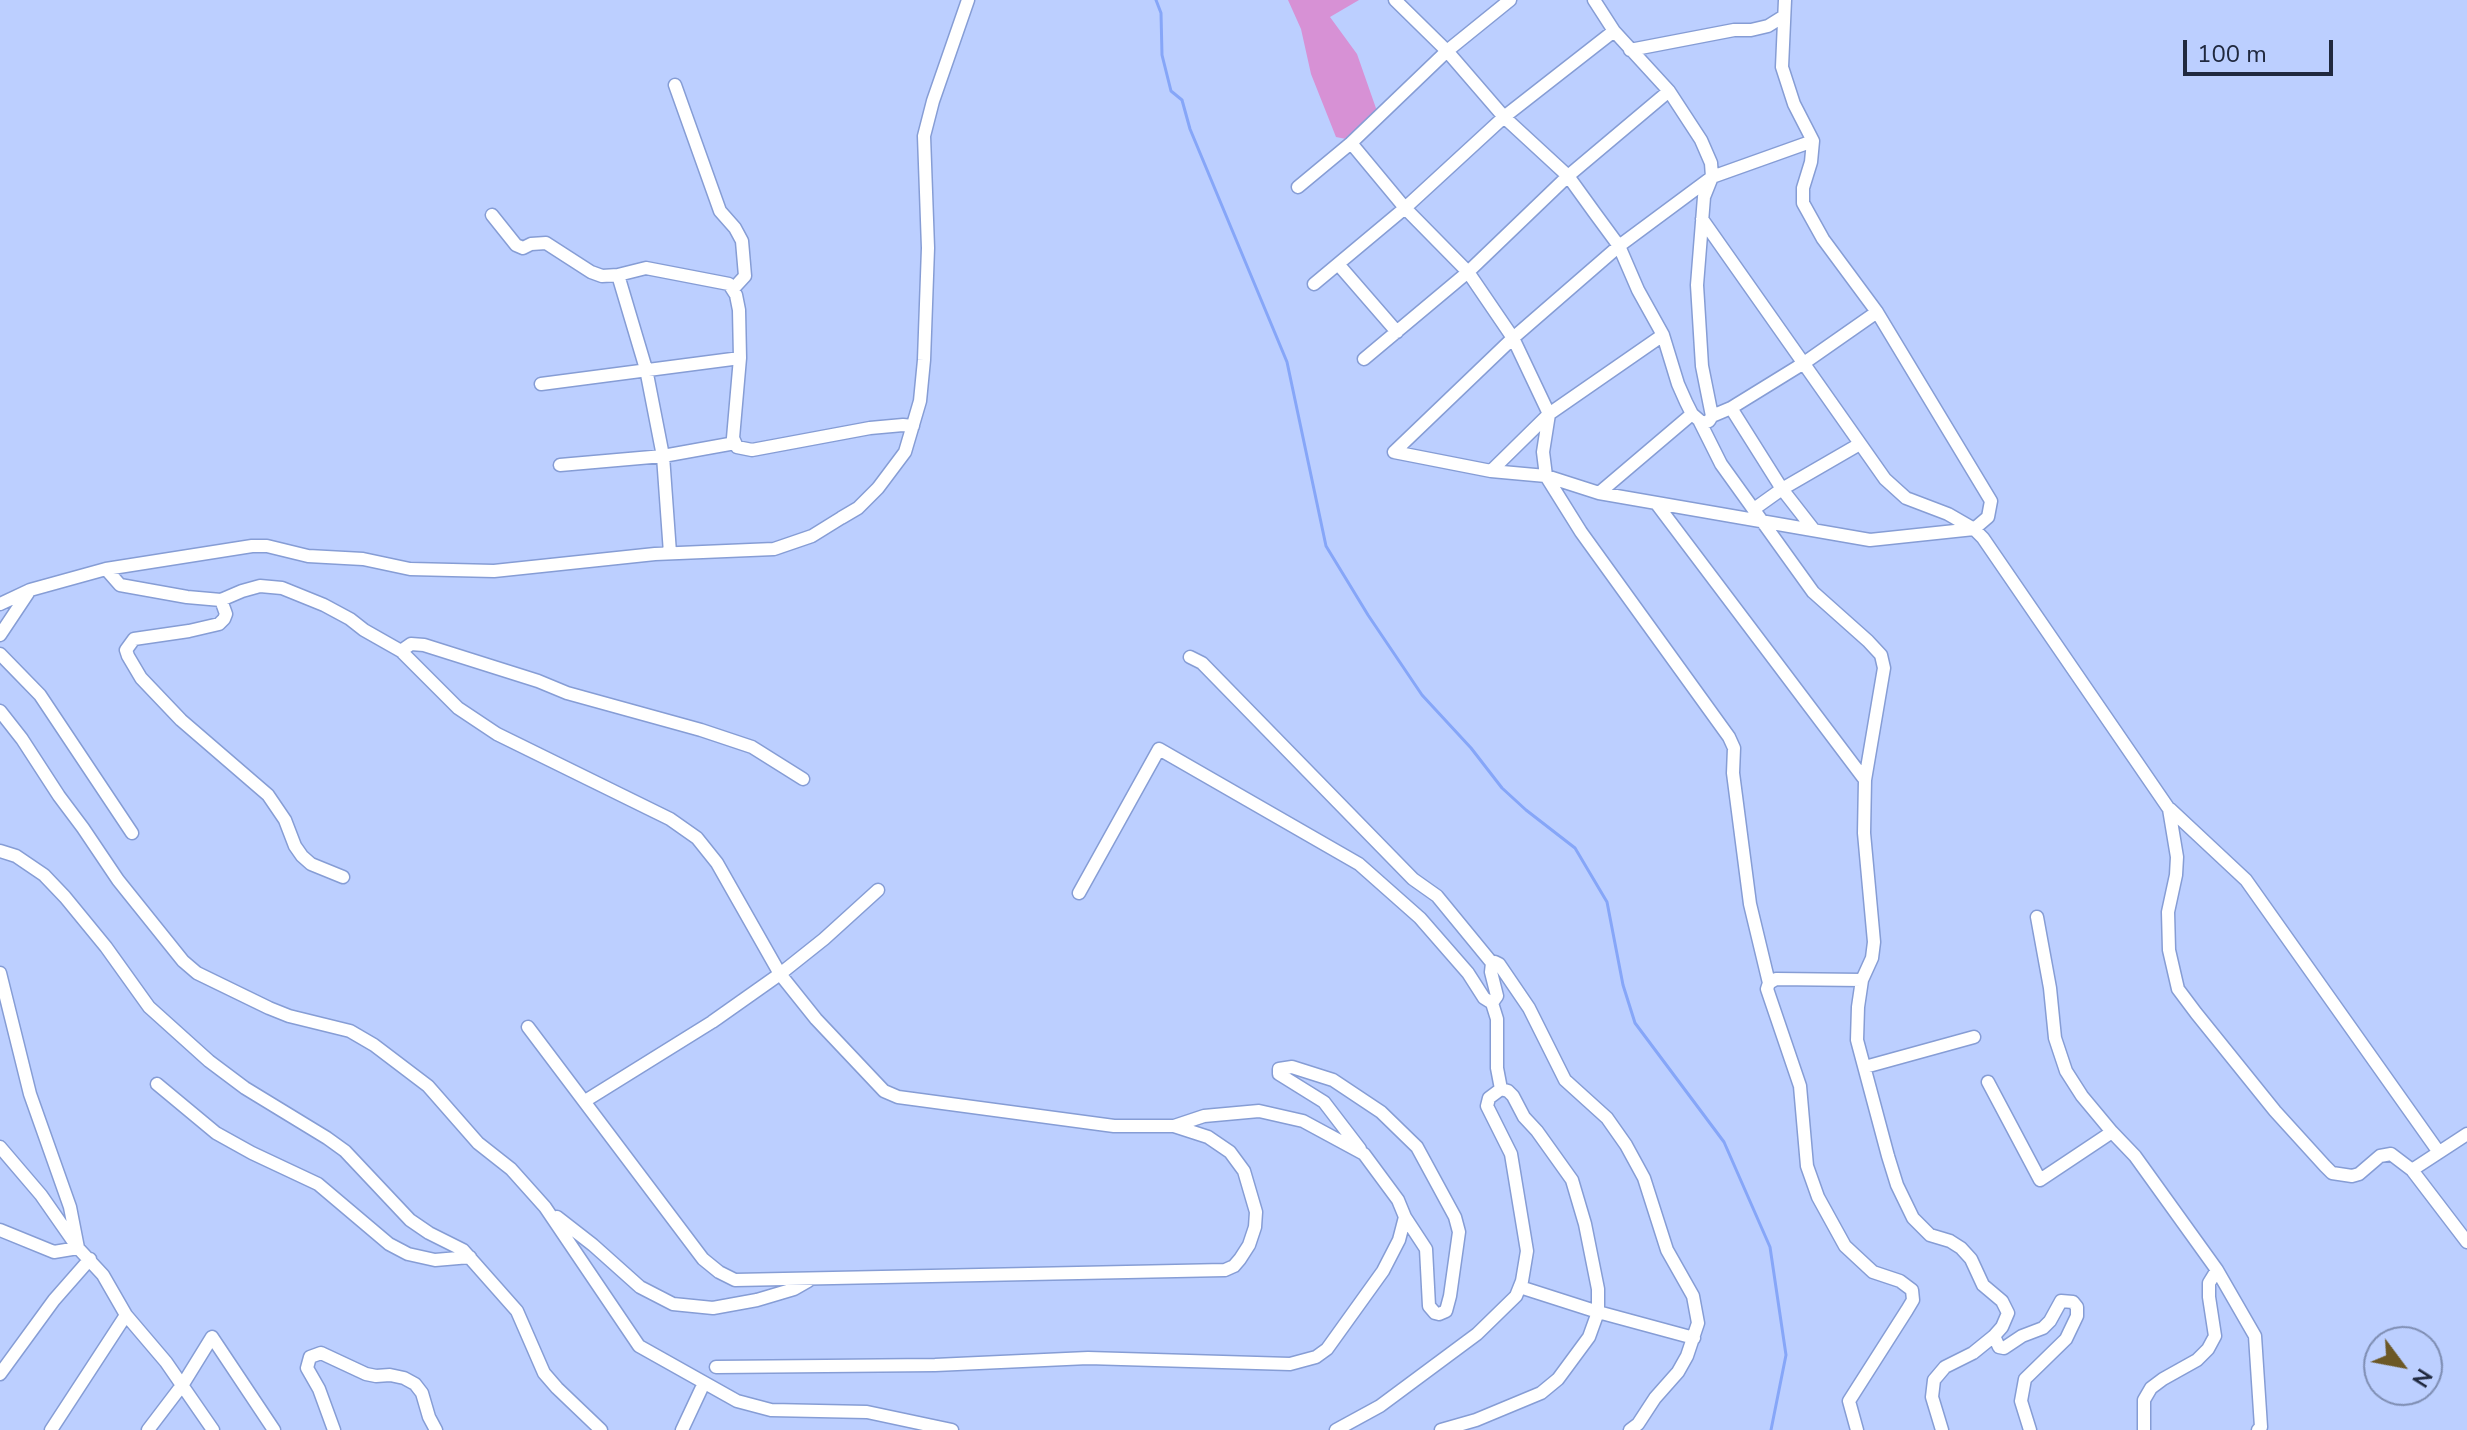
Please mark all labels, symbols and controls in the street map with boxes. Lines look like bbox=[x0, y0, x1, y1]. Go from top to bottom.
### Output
scale bar bbox=[2187, 24, 2337, 74]
text: 100 m bbox=[2197, 38, 2267, 70]
north arrow bbox=[2363, 1326, 2443, 1406]
text: N bbox=[2405, 1363, 2439, 1393]

